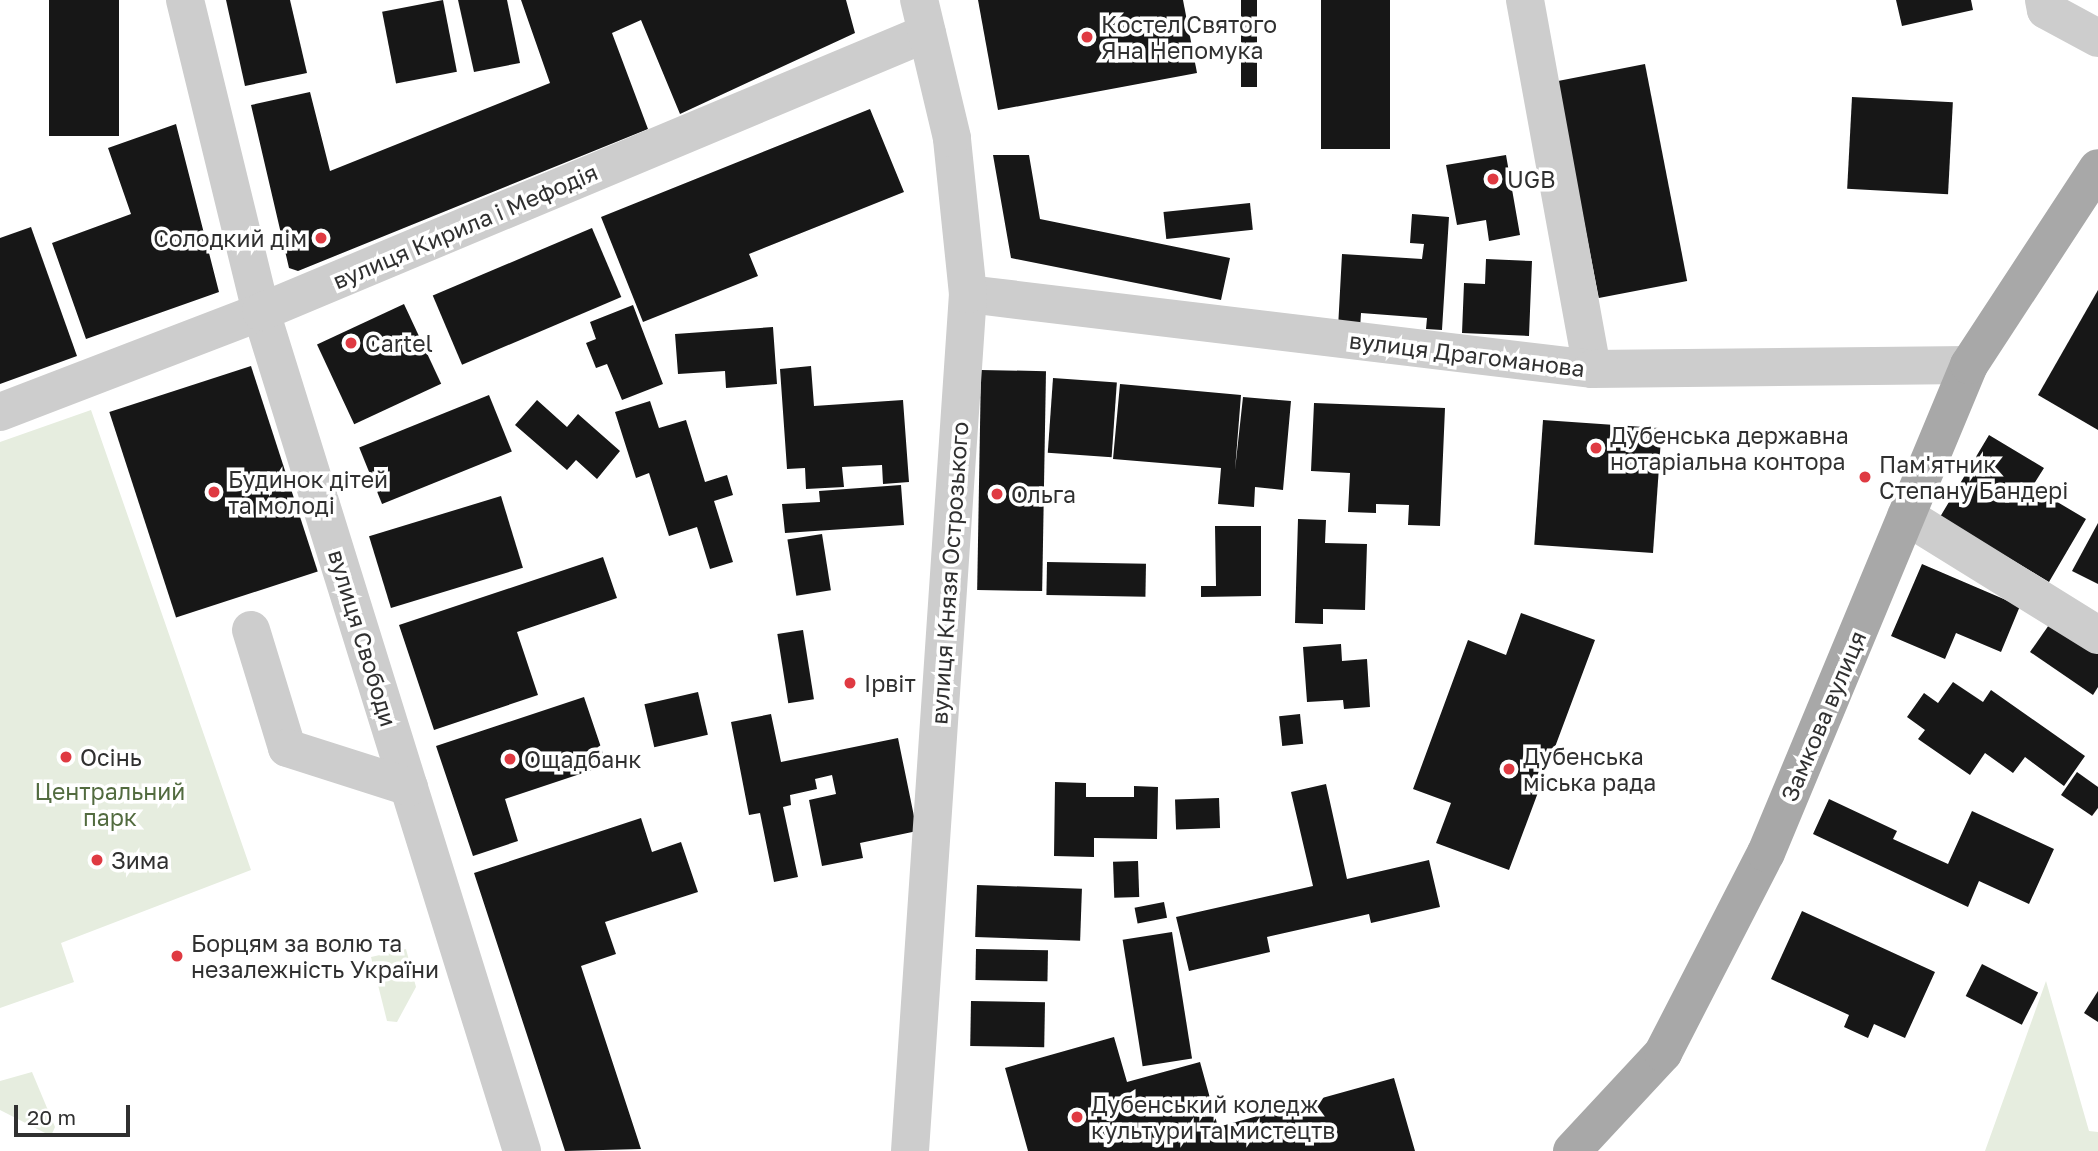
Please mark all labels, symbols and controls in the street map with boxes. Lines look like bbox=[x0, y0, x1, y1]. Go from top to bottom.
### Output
place label: Костел Святого Яна Непомука bbox=[1101, 10, 1277, 64]
marker: Костел Святого Яна Непомука bbox=[1079, 29, 1095, 45]
street label: вулиця Кирила і Мефодія bbox=[328, 158, 602, 294]
place label: UGB bbox=[1507, 165, 1555, 193]
marker: UGB bbox=[1485, 171, 1501, 187]
place label: Солодкий дім bbox=[153, 224, 307, 252]
marker: Солодкий дім bbox=[313, 230, 329, 246]
street label: вулиця Драгоманова bbox=[1348, 326, 1586, 382]
place label: Cartel bbox=[365, 329, 433, 357]
marker: Cartel bbox=[343, 335, 359, 351]
street label: вулиця Князя Острозького bbox=[925, 421, 973, 725]
place label: Дубенська державна нотаріальна контора bbox=[1610, 421, 1849, 475]
marker: Дубенська державна нотаріальна контора bbox=[1588, 440, 1604, 456]
place label: Пам'ятник Степану Бандері bbox=[1879, 450, 2068, 504]
place label: Будинок дітей та молоді bbox=[228, 465, 388, 519]
marker: Пам'ятник Степану Бандері bbox=[1857, 469, 1873, 485]
place label: Ольга bbox=[1011, 480, 1076, 508]
marker: Будинок дітей та молоді bbox=[206, 484, 222, 500]
marker: Ольга bbox=[989, 486, 1005, 502]
street label: вулиця Свободи bbox=[323, 546, 403, 730]
street label: Замкова вулиця bbox=[1775, 627, 1871, 805]
place label: Ірвіт bbox=[864, 669, 916, 697]
marker: Ірвіт bbox=[842, 675, 858, 691]
place label: Дубенська міська рада bbox=[1523, 742, 1656, 796]
place label: Осінь bbox=[80, 743, 142, 771]
place label: Ощадбанк bbox=[524, 745, 641, 773]
marker: Осінь bbox=[58, 749, 74, 765]
marker: Ощадбанк bbox=[502, 751, 518, 767]
marker: Дубенська міська рада bbox=[1501, 761, 1517, 777]
park label: Центральний парк bbox=[35, 777, 185, 831]
place label: Зима bbox=[111, 846, 169, 874]
marker: Зима bbox=[89, 852, 105, 868]
place label: Борцям за волю та незалежність України bbox=[191, 929, 439, 983]
marker: Борцям за волю та незалежність України bbox=[169, 948, 185, 964]
place label: Дубенський коледж культури та мистецтв bbox=[1091, 1090, 1335, 1144]
scale bar bbox=[18, 1092, 133, 1136]
text: 20 m bbox=[27, 1104, 76, 1130]
marker: Дубенський коледж культури та мистецтв bbox=[1069, 1109, 1085, 1125]

